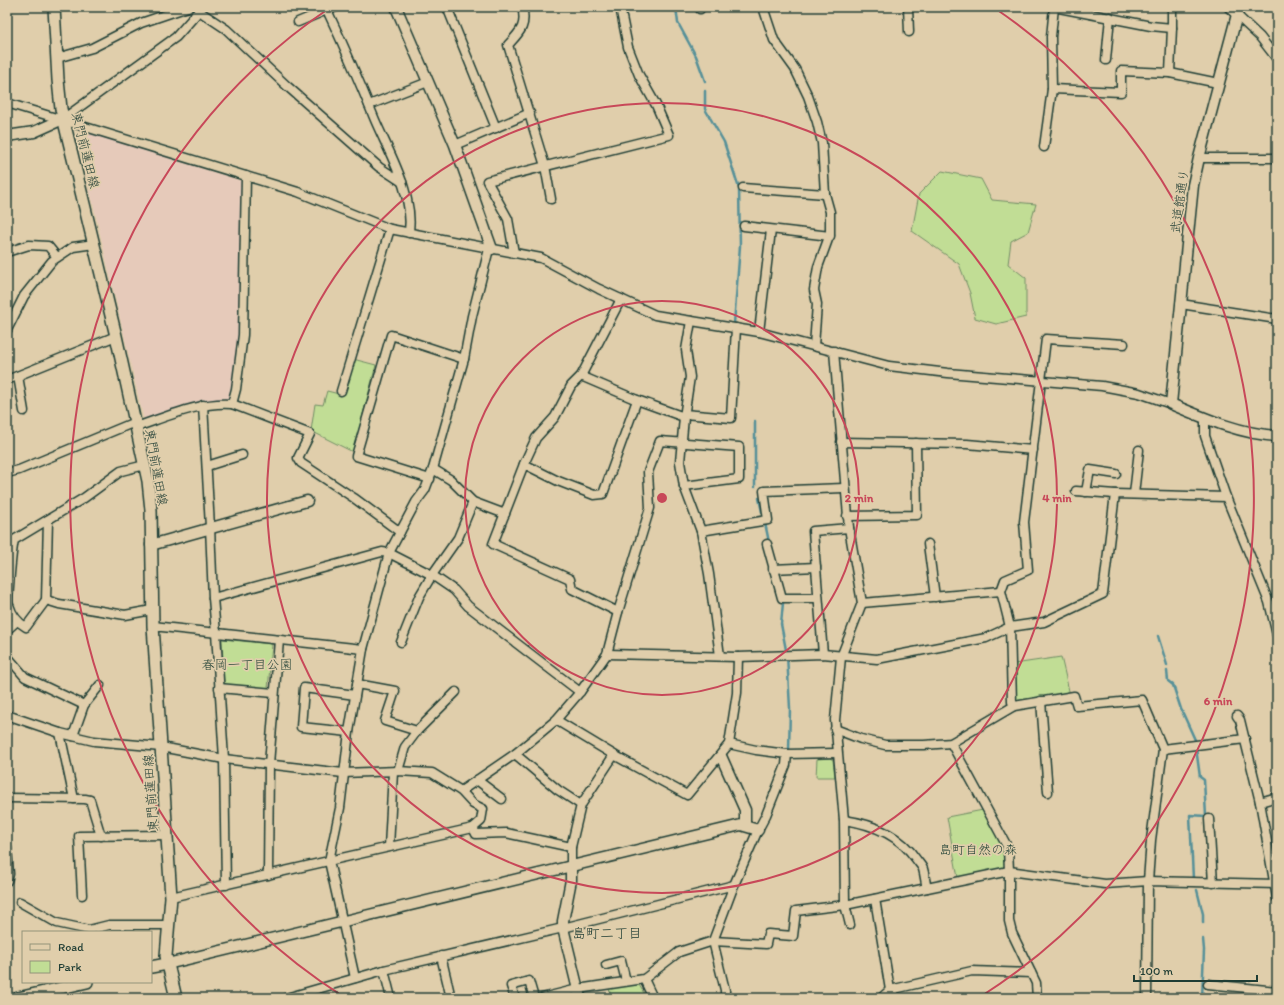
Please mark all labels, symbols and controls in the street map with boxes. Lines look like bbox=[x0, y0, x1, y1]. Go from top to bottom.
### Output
street label: 東門前蓮田線 bbox=[69, 110, 102, 191]
street label: 武道館通り bbox=[1168, 168, 1191, 234]
street label: 東門前蓮田線 bbox=[142, 427, 171, 508]
centre of rings bbox=[655, 491, 669, 505]
text: 2 min bbox=[845, 491, 874, 505]
text: 4 min bbox=[1042, 491, 1072, 505]
park label: 春岡一丁目公園 bbox=[201, 657, 293, 672]
text: 6 min bbox=[1204, 694, 1233, 708]
street label: 東門前蓮田線 bbox=[140, 753, 161, 832]
park label: 島町自然の森 bbox=[939, 842, 1017, 857]
district label: 島町二丁目 bbox=[572, 925, 642, 942]
legend bbox=[22, 931, 152, 983]
text: Road bbox=[58, 940, 84, 954]
scale bar bbox=[1134, 957, 1257, 983]
text: Park bbox=[58, 960, 82, 974]
text: 100 m bbox=[1140, 964, 1173, 978]

